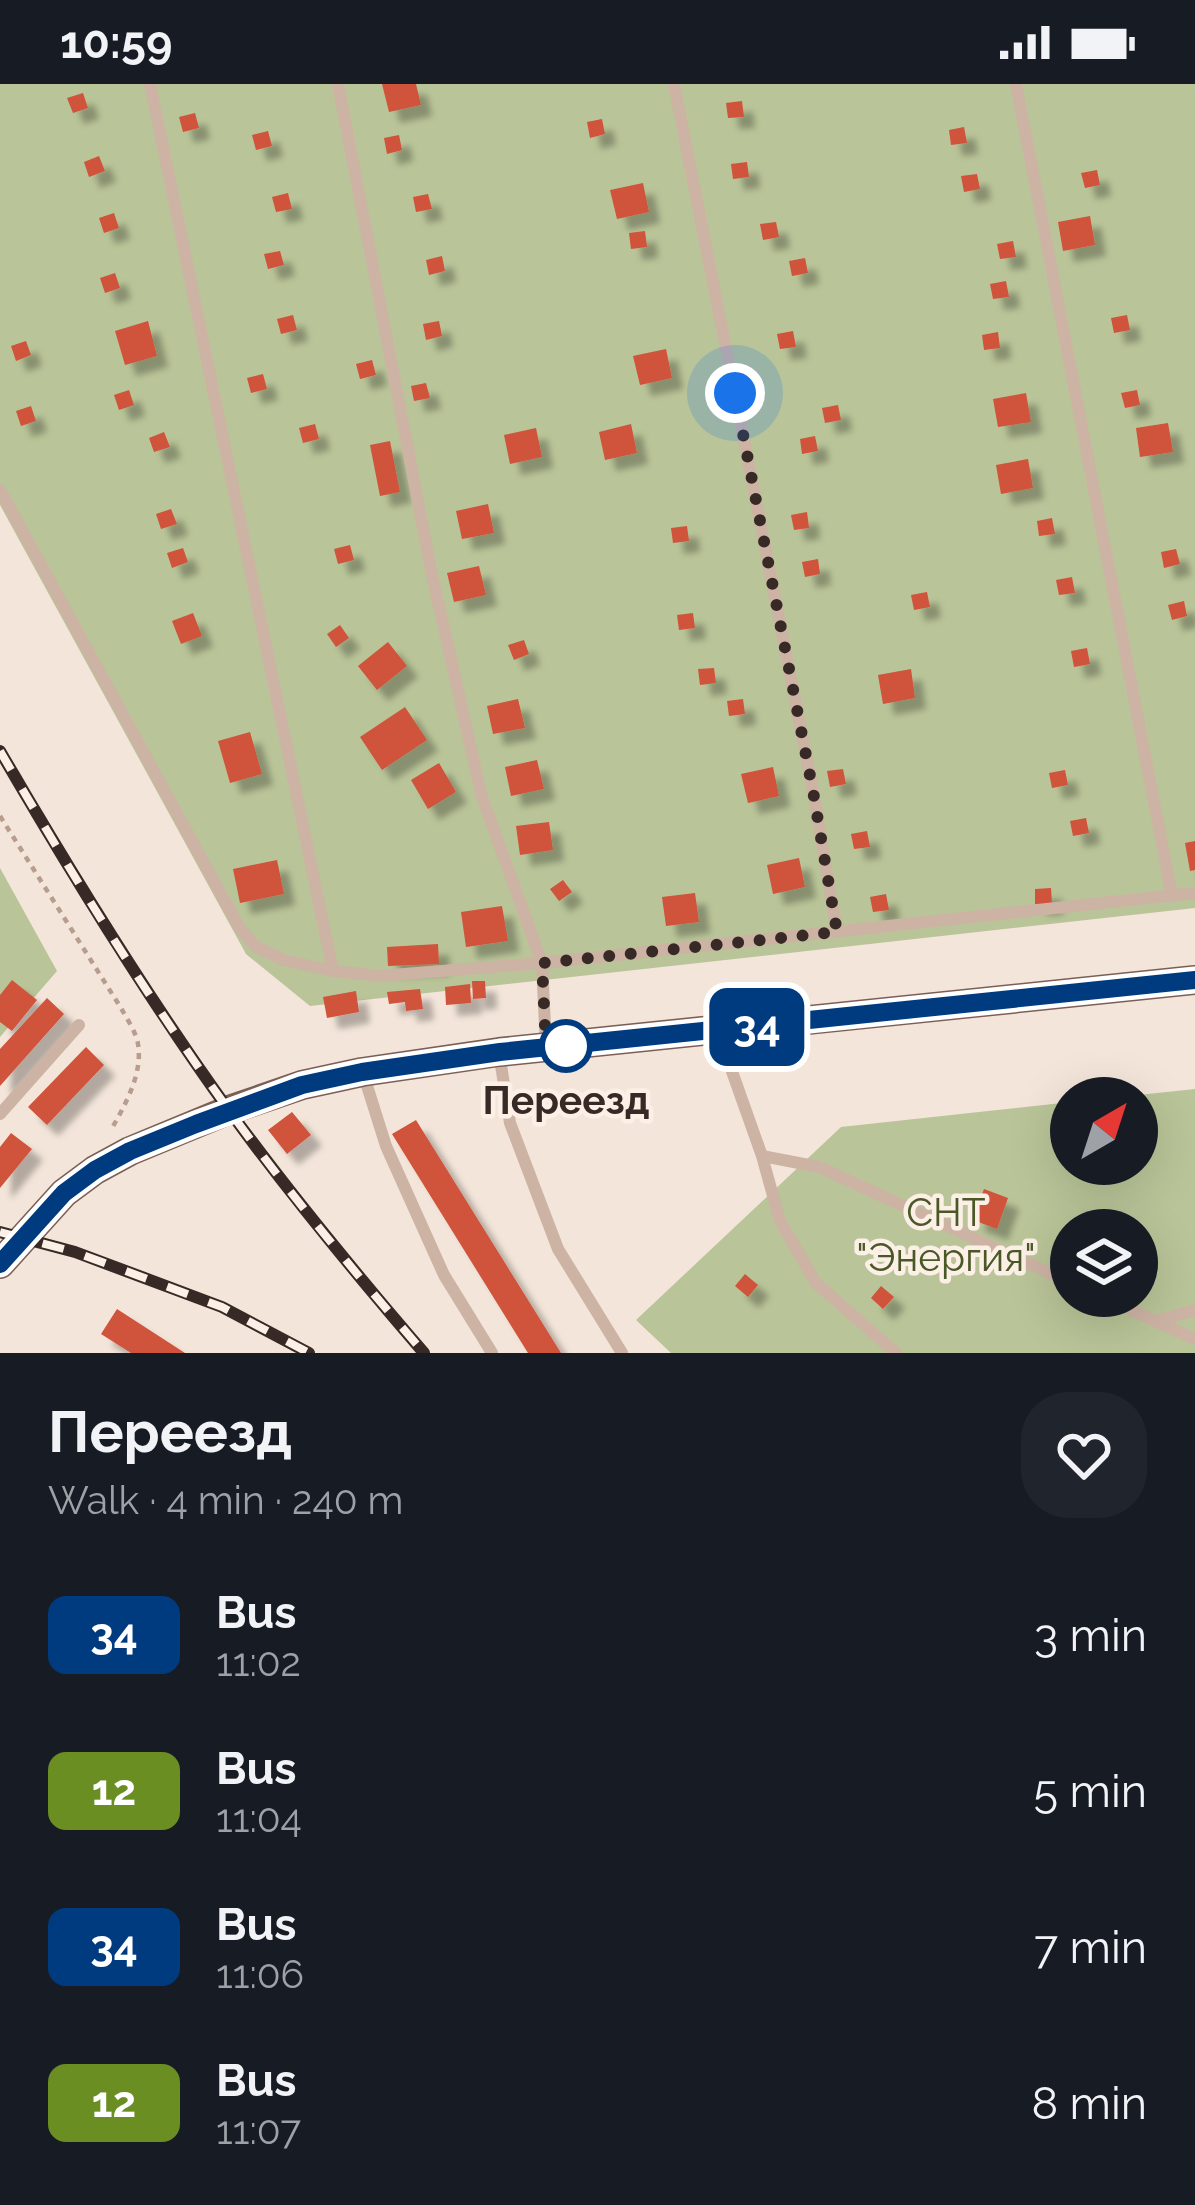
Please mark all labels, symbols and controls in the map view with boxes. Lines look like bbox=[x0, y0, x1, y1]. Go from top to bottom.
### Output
text: 10:59 bbox=[60, 16, 172, 69]
your location bbox=[705, 363, 765, 423]
line badge: 34 bbox=[703, 988, 811, 1066]
text: 34 bbox=[733, 1002, 781, 1051]
marker: Переезд bbox=[541, 1021, 591, 1071]
place label: Переезд bbox=[482, 1077, 650, 1123]
north arrow bbox=[1050, 1077, 1158, 1185]
map controls bbox=[1050, 1077, 1158, 1317]
park label: СНТ "Энергия" bbox=[856, 1189, 1036, 1280]
button: layers bbox=[1050, 1209, 1158, 1317]
button: heart bbox=[1021, 1392, 1147, 1518]
text: Переезд bbox=[48, 1398, 292, 1465]
text: Walk · 4 min · 240 m bbox=[48, 1477, 403, 1523]
text: Bus bbox=[216, 1586, 297, 1639]
text: 3 min bbox=[1034, 1609, 1147, 1662]
text: 34 bbox=[90, 1610, 138, 1659]
text: 11:02 bbox=[216, 1639, 301, 1685]
text: Bus bbox=[216, 1742, 297, 1795]
text: 5 min bbox=[1034, 1765, 1147, 1818]
text: 12 bbox=[92, 1766, 136, 1815]
text: 11:04 bbox=[216, 1795, 302, 1841]
text: Bus bbox=[216, 1898, 297, 1951]
text: 7 min bbox=[1034, 1921, 1147, 1974]
text: 34 bbox=[90, 1922, 138, 1971]
text: 11:06 bbox=[216, 1951, 304, 1997]
text: Bus bbox=[216, 2054, 297, 2107]
text: 8 min bbox=[1031, 2077, 1147, 2130]
text: 12 bbox=[92, 2078, 136, 2127]
text: 11:07 bbox=[216, 2107, 301, 2153]

